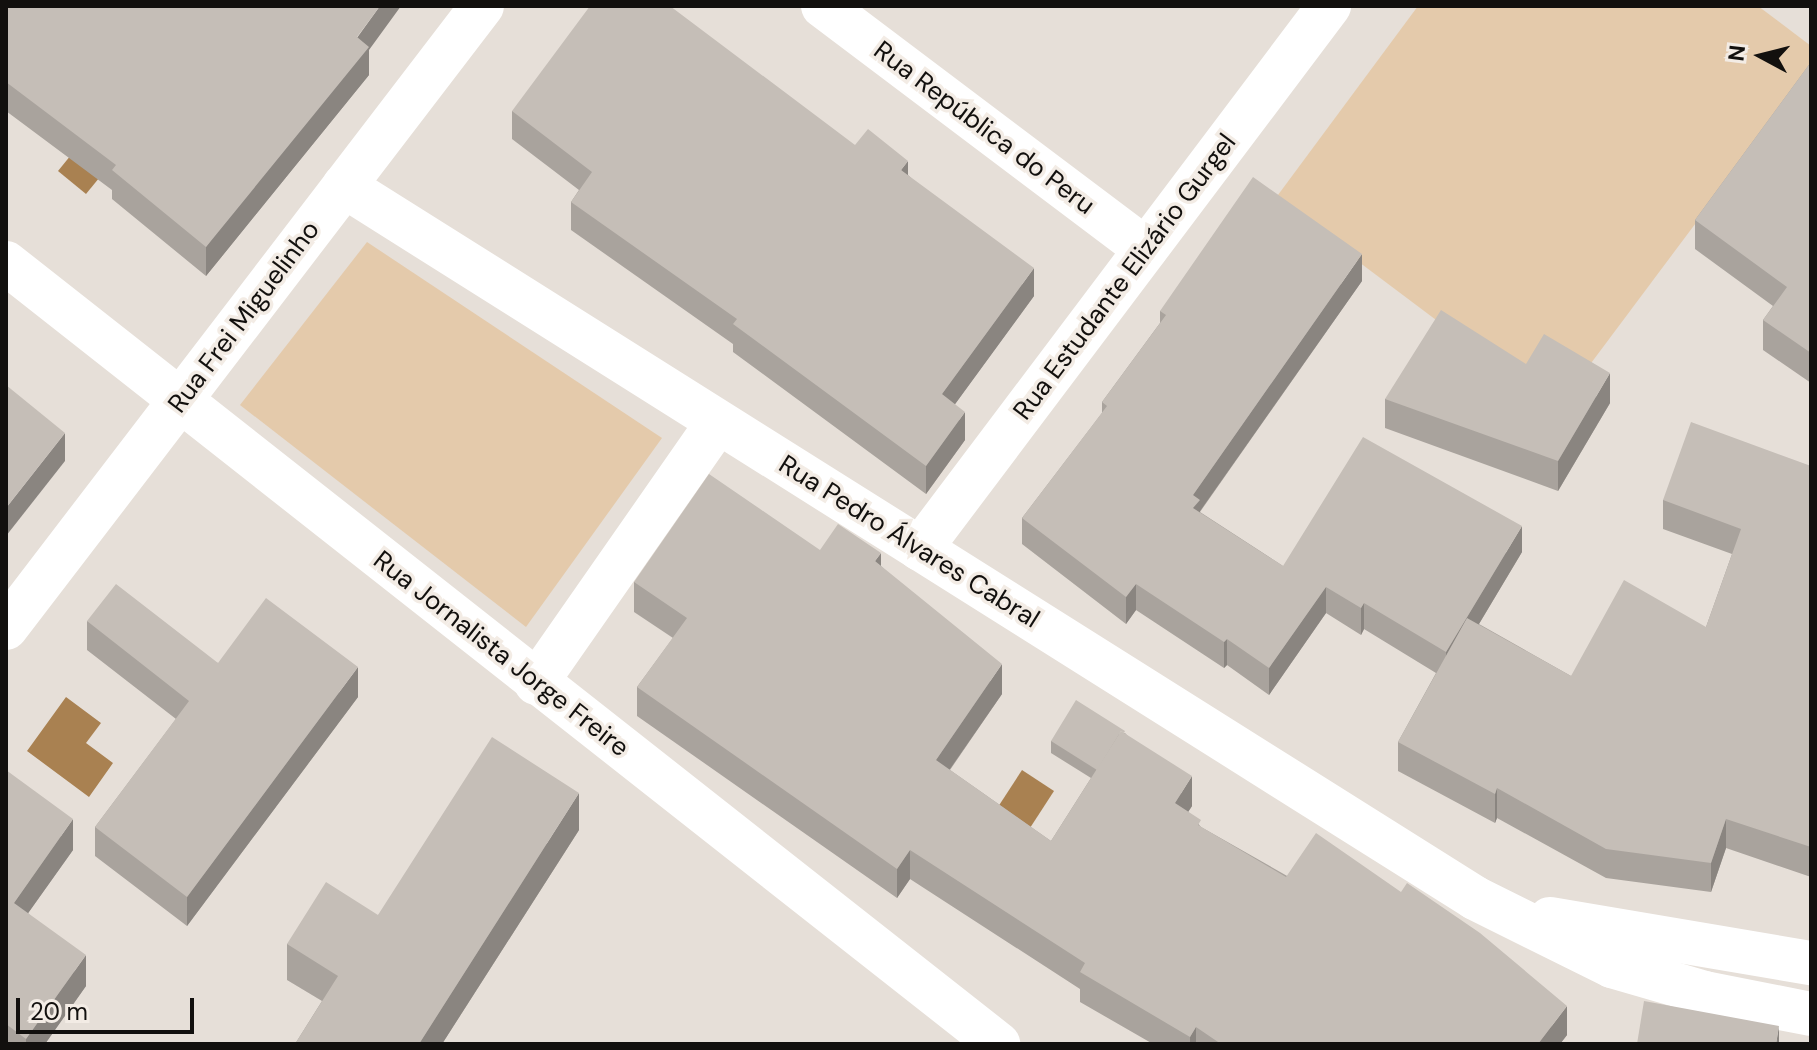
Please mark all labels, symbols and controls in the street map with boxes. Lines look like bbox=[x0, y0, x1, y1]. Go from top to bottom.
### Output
north arrow bbox=[1721, 16, 1801, 96]
street label: Rua República do Peru bbox=[867, 35, 1101, 221]
text: N bbox=[1721, 43, 1752, 63]
street label: Rua Estudante Elizário Gurgel bbox=[1007, 128, 1243, 426]
street label: Rua Frei Miguelinho bbox=[162, 215, 326, 419]
street label: Rua Pedro Álvares Cabral bbox=[773, 449, 1045, 635]
street label: Rua Jornalista Jorge Freire bbox=[367, 545, 635, 763]
scale bar bbox=[20, 982, 198, 1032]
text: 20 m bbox=[30, 996, 88, 1027]

